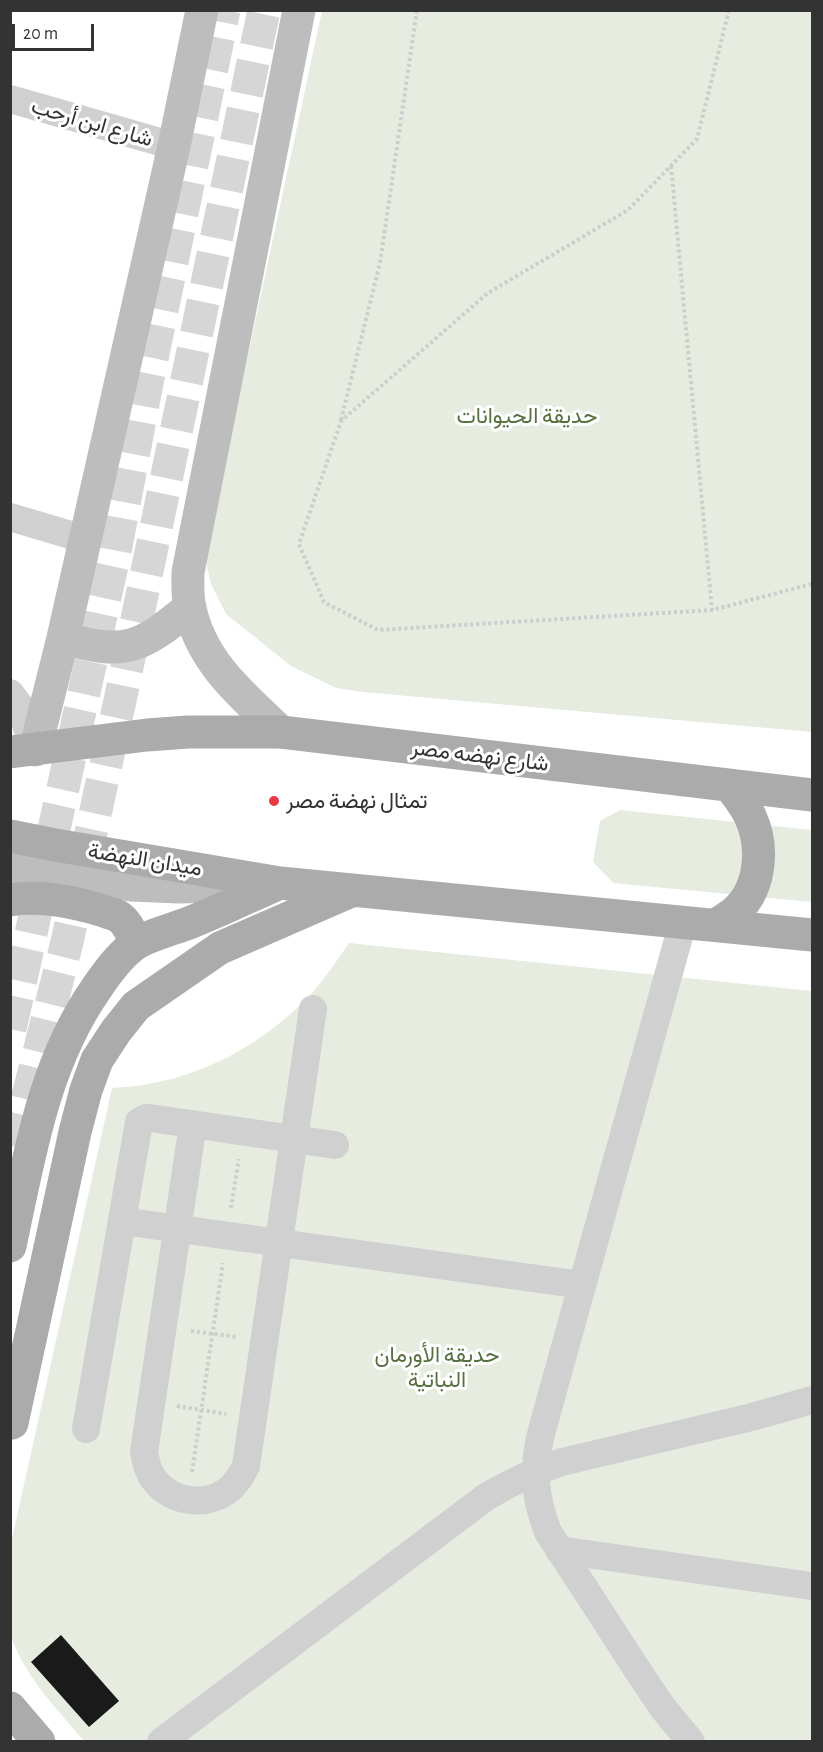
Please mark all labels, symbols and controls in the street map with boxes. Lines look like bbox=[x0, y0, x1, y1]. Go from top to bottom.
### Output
scale bar bbox=[15, 12, 98, 50]
text: 20 m bbox=[23, 25, 58, 43]
street label: شارع ابن أرحب bbox=[28, 93, 156, 153]
park label: حديقة الحيوانات bbox=[456, 403, 598, 429]
street label: شارع نهضه مصر bbox=[410, 734, 550, 778]
place label: تمثال نهضة مصر bbox=[286, 788, 428, 814]
marker: تمثال نهضة مصر bbox=[267, 794, 281, 808]
street label: ميدان النهضة bbox=[86, 838, 204, 882]
park label: حديقة الأورمان النباتية bbox=[375, 1342, 499, 1394]

